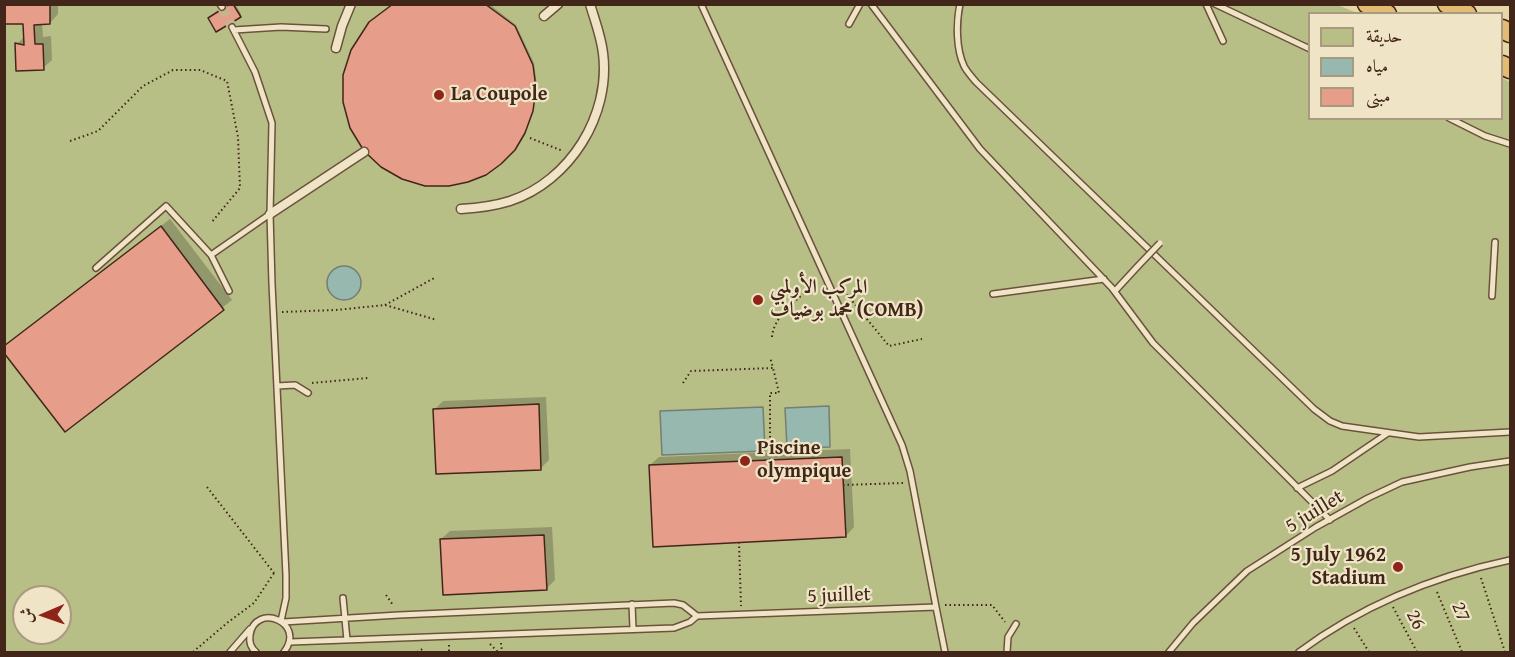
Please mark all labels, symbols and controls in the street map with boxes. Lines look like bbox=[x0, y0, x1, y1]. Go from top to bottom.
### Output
legend bbox=[1308, 12, 1503, 120]
text: حديقة bbox=[1366, 22, 1402, 49]
text: مياه bbox=[1366, 52, 1388, 79]
text: مبنى bbox=[1366, 82, 1391, 109]
place label: La Coupole bbox=[451, 83, 548, 107]
marker: La Coupole bbox=[432, 88, 446, 102]
place label: المركب الأولمبي محمد بوضياف (COMB) bbox=[770, 276, 924, 323]
marker: المركب الأولمبي محمد بوضياف (COMB) bbox=[751, 293, 765, 307]
place label: Piscine olympique bbox=[757, 437, 851, 484]
marker: Piscine olympique bbox=[738, 454, 752, 468]
street label: 5 juillet bbox=[1282, 485, 1348, 539]
place label: 5 July 1962 Stadium bbox=[1291, 544, 1386, 591]
marker: 5 July 1962 Stadium bbox=[1391, 560, 1405, 574]
street label: 5 juillet bbox=[807, 583, 871, 609]
north arrow bbox=[12, 585, 72, 645]
street label: 27 bbox=[1445, 598, 1475, 626]
street label: 26 bbox=[1400, 606, 1430, 634]
text: ش bbox=[14, 607, 38, 624]

